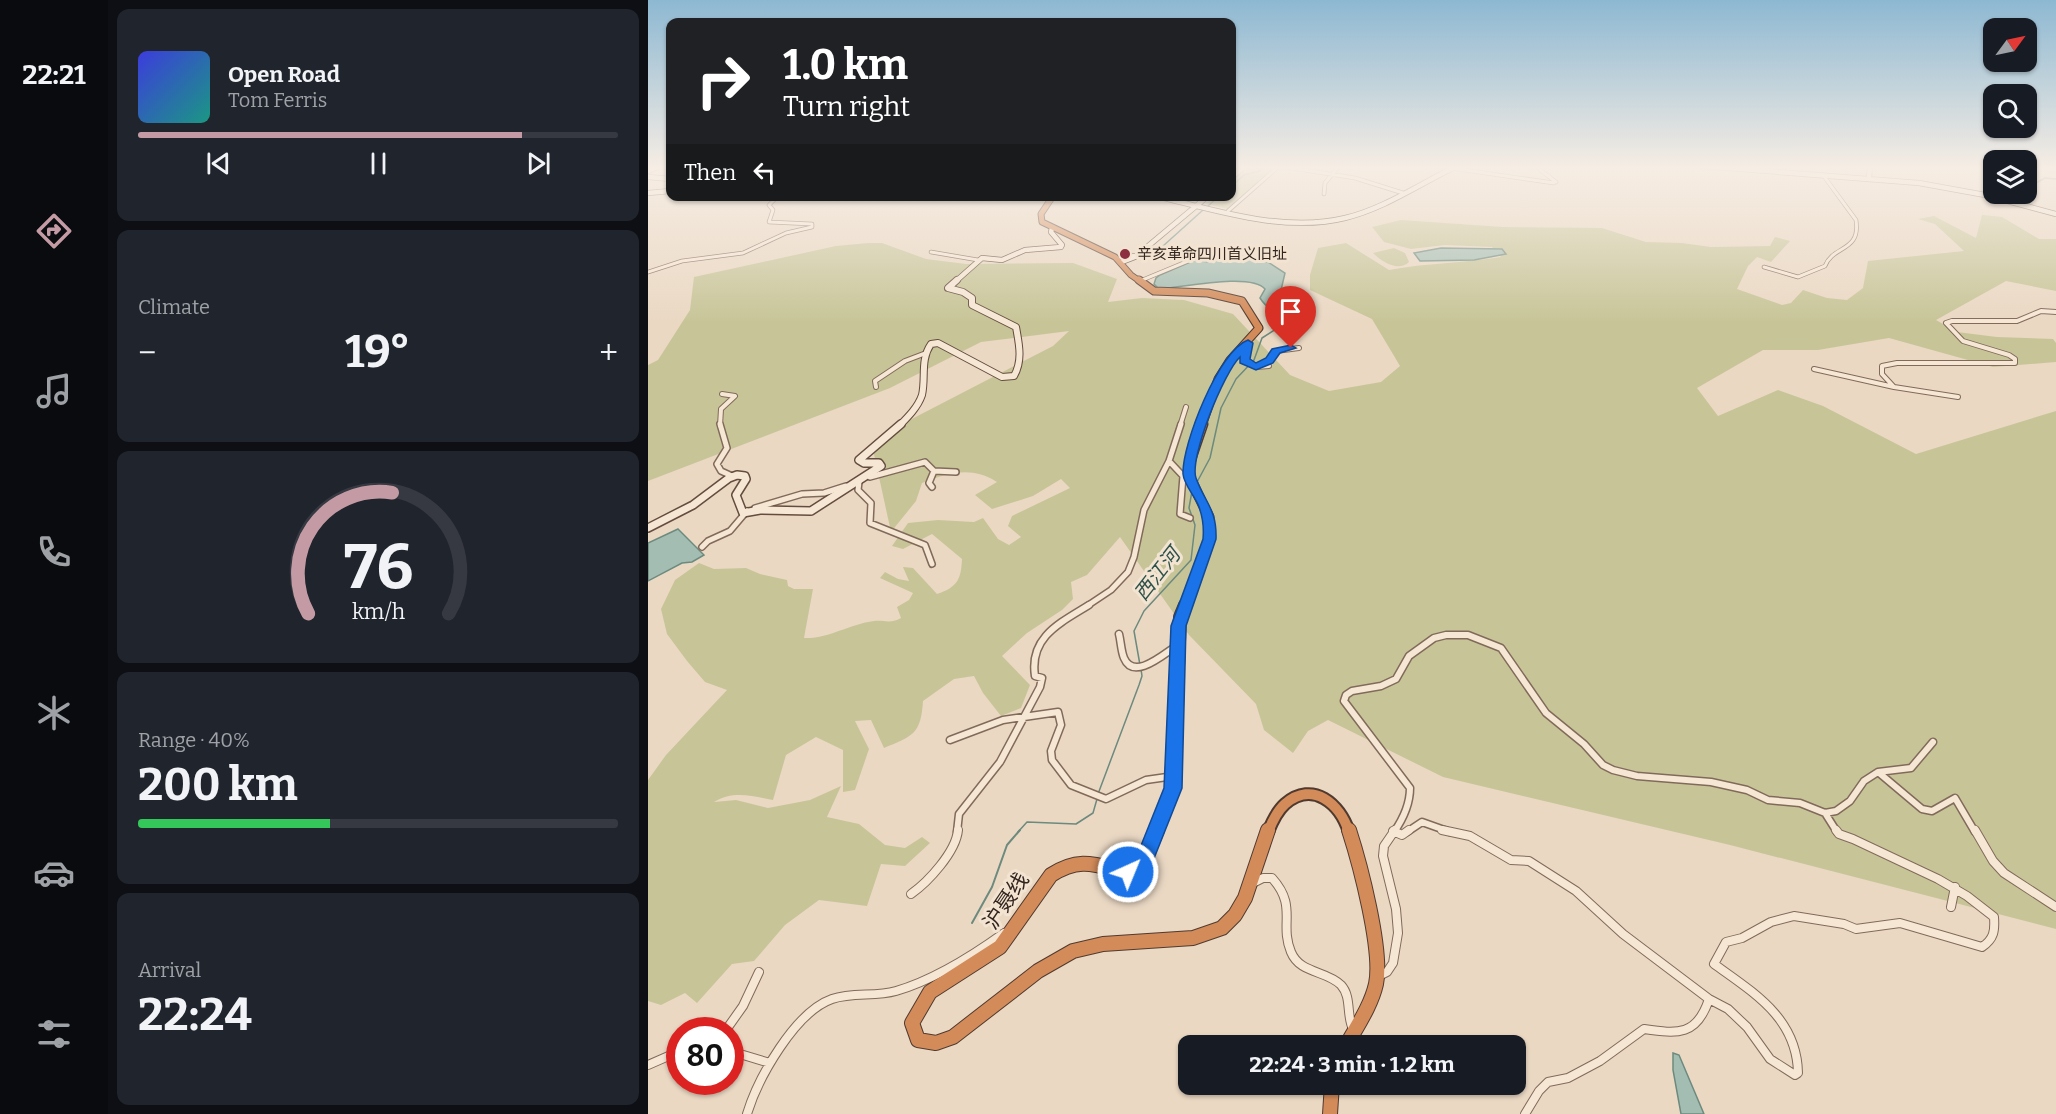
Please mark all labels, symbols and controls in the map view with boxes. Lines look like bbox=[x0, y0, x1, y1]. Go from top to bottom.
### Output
north arrow bbox=[1983, 18, 2037, 72]
map controls bbox=[1983, 18, 2037, 204]
text: 1.0 km bbox=[783, 40, 908, 90]
icon: right bbox=[684, 42, 762, 120]
text: 22:21 bbox=[22, 59, 86, 91]
text: Open Road bbox=[228, 61, 340, 88]
button: search bbox=[1983, 84, 2037, 138]
text: Tom Ferris bbox=[228, 88, 327, 112]
text: Turn right bbox=[783, 91, 910, 123]
icon: previous bbox=[202, 147, 235, 180]
icon: pause bbox=[362, 147, 395, 180]
icon: next bbox=[522, 147, 555, 180]
button: layers bbox=[1983, 150, 2037, 204]
icon: left bbox=[748, 156, 781, 189]
text: Then bbox=[684, 159, 736, 186]
icon: directions bbox=[33, 210, 75, 252]
place label: 辛亥革命四川首义旧址 bbox=[1137, 245, 1287, 263]
marker: 辛亥革命四川首义旧址 bbox=[1118, 247, 1132, 261]
pin bbox=[1265, 286, 1316, 348]
text: Climate bbox=[138, 295, 210, 319]
icon: arrive bbox=[1274, 295, 1307, 328]
text: 19° bbox=[345, 325, 410, 379]
text: − bbox=[138, 333, 156, 373]
text: + bbox=[599, 333, 618, 373]
icon: music bbox=[33, 370, 75, 412]
text: 76 bbox=[343, 530, 413, 605]
icon: phone bbox=[33, 531, 75, 573]
water label: 西江河 bbox=[1129, 540, 1187, 605]
text: km/h bbox=[351, 599, 405, 625]
icon: climate bbox=[33, 692, 75, 734]
text: Range · 40% bbox=[138, 728, 250, 752]
text: 200 km bbox=[138, 758, 298, 812]
position arrow bbox=[1096, 840, 1160, 904]
icon: car bbox=[33, 852, 75, 894]
street label: 沪聂线 bbox=[978, 868, 1034, 934]
text: Arrival bbox=[138, 958, 201, 982]
text: 22:24 bbox=[138, 988, 252, 1042]
icon: filters bbox=[33, 1013, 75, 1055]
speed limit sign: 80 bbox=[666, 1017, 744, 1095]
text: 22:24 · 3 min · 1.2 km bbox=[1249, 1051, 1455, 1078]

